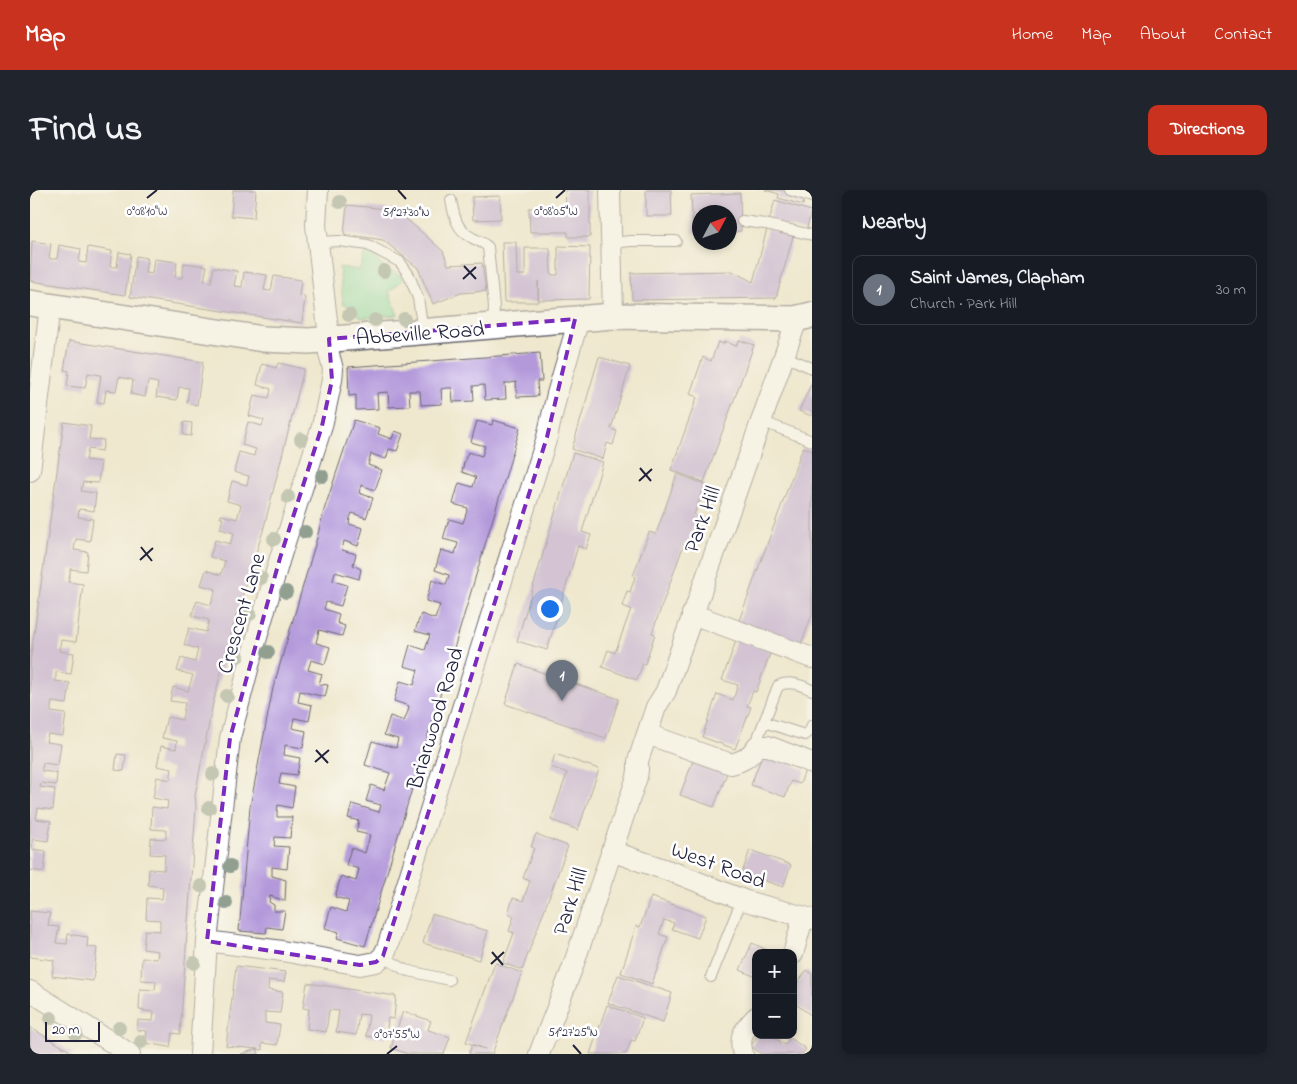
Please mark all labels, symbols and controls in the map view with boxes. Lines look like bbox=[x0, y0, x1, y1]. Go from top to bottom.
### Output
text: Map bbox=[25, 18, 66, 53]
text: Home bbox=[1012, 22, 1053, 48]
text: Map bbox=[1081, 22, 1112, 48]
text: About bbox=[1140, 22, 1186, 48]
text: Contact bbox=[1214, 22, 1272, 48]
text: Find us bbox=[30, 105, 142, 156]
button: Directions bbox=[1148, 105, 1267, 155]
text: 0°08'10"W bbox=[127, 203, 167, 221]
text: 0°08'05"W bbox=[534, 203, 578, 221]
text: 51°27'30"N bbox=[382, 204, 430, 222]
north arrow bbox=[692, 205, 737, 250]
text: Nearby bbox=[862, 208, 926, 238]
text: Saint James, Clapham bbox=[910, 265, 1085, 292]
text: 1 bbox=[876, 278, 882, 302]
text: 30 m bbox=[1216, 278, 1246, 302]
text: Church · Park Hill bbox=[910, 292, 1017, 316]
street label: Abbeville Road bbox=[355, 315, 486, 355]
street label: Park Hill bbox=[677, 482, 731, 558]
street label: Crescent Lane bbox=[210, 550, 275, 678]
your location bbox=[537, 596, 563, 622]
street label: Briarwood Road bbox=[400, 644, 474, 795]
pin: 1 bbox=[546, 660, 578, 701]
street label: West Road bbox=[666, 835, 770, 899]
street label: Park Hill bbox=[546, 864, 598, 940]
map controls bbox=[752, 949, 797, 1039]
button: + bbox=[752, 949, 797, 994]
button: − bbox=[752, 994, 797, 1039]
scale bar bbox=[45, 1019, 100, 1042]
text: 20 m bbox=[52, 1020, 79, 1041]
text: 51°27'25"N bbox=[548, 1024, 598, 1042]
text: 0°07'55"W bbox=[374, 1026, 420, 1044]

